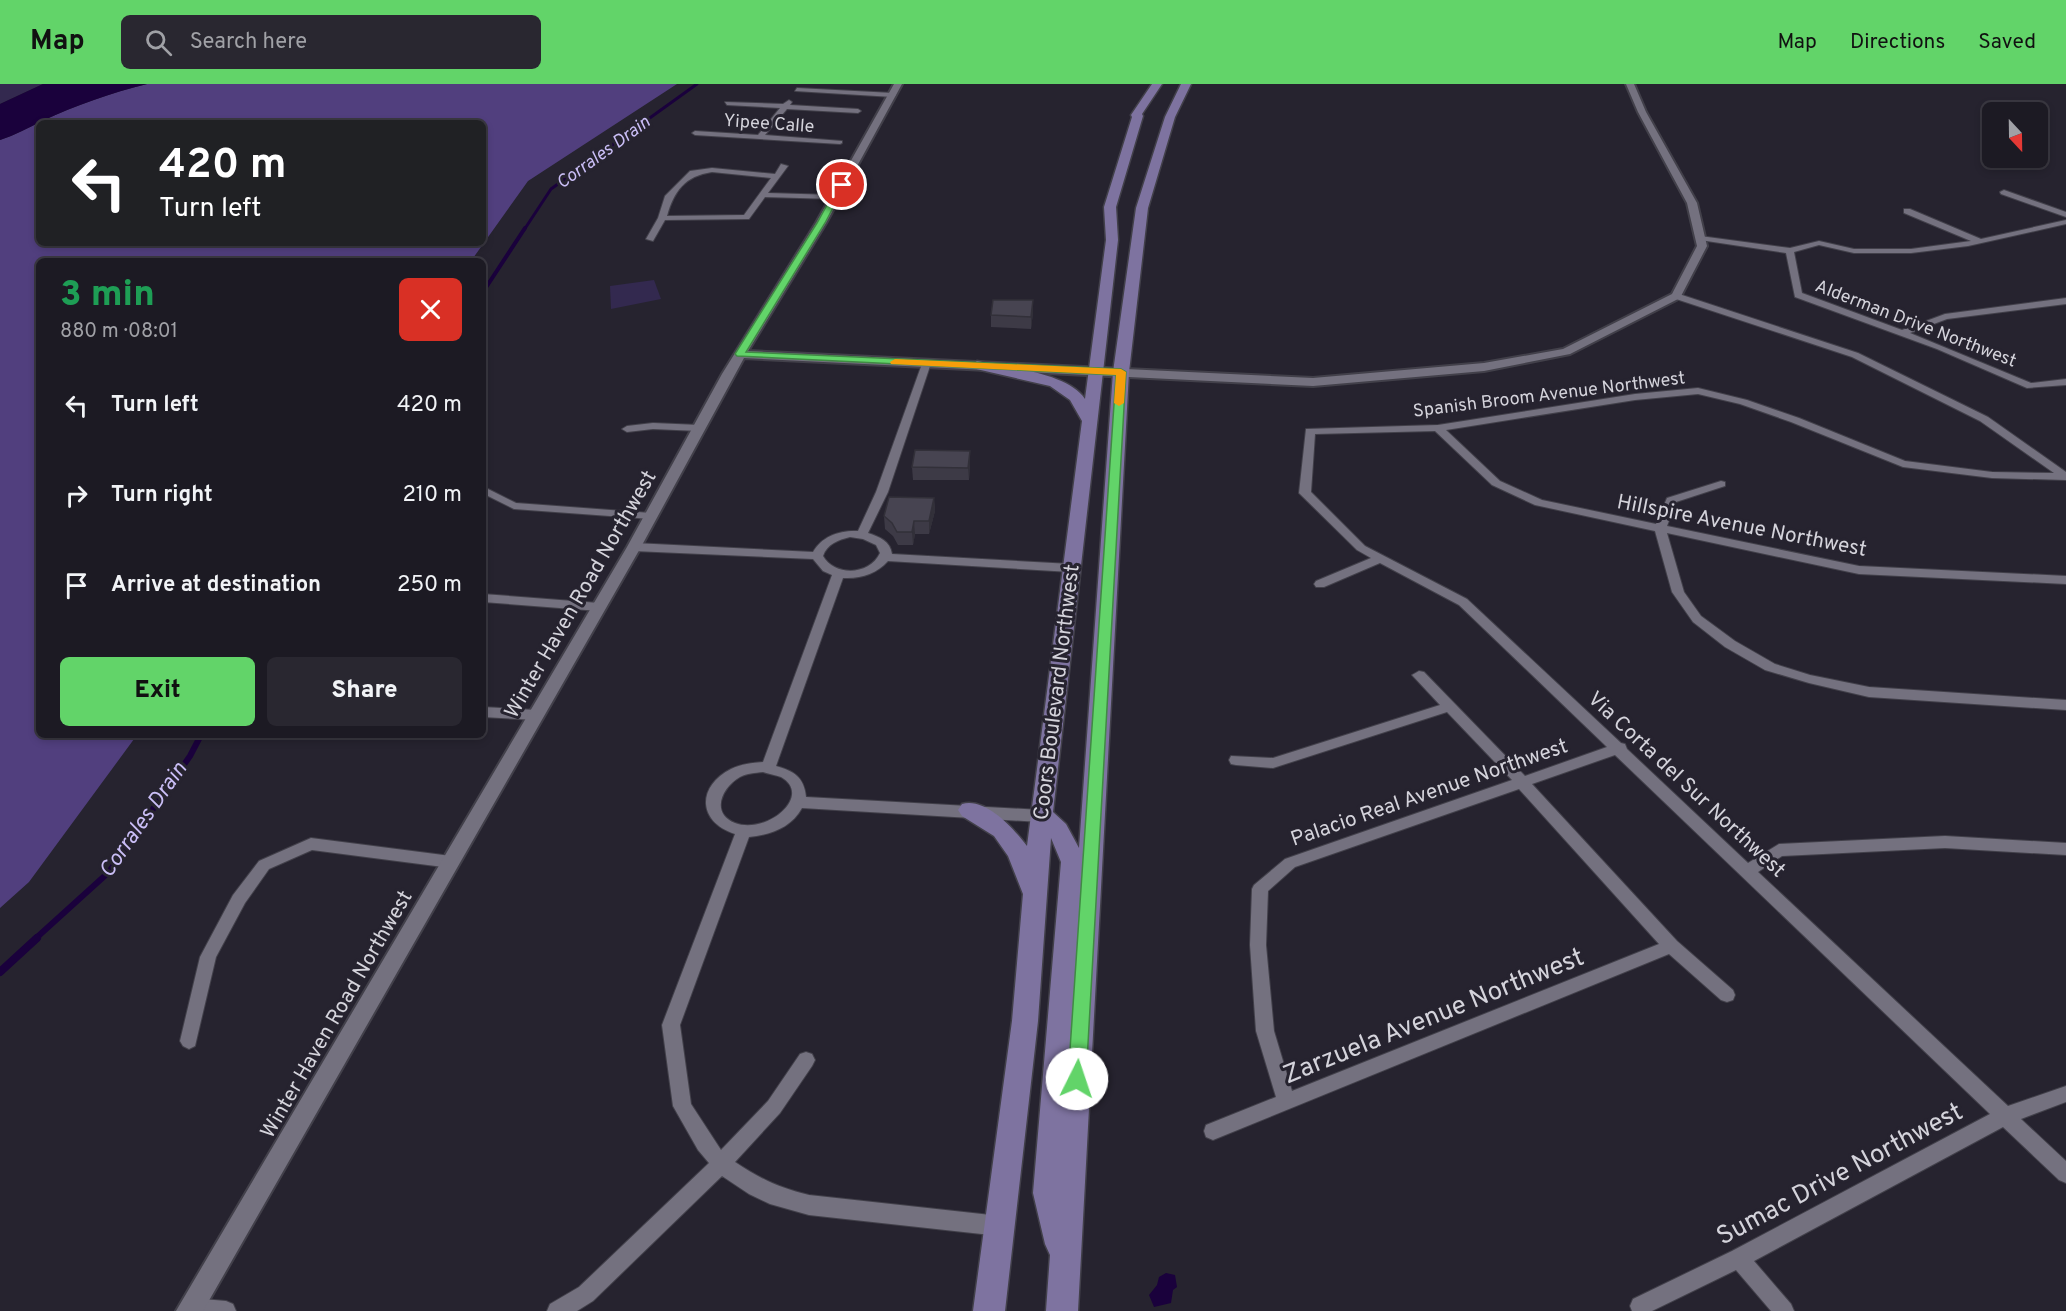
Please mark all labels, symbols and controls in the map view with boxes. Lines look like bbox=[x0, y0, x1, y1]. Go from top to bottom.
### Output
search box bbox=[121, 15, 541, 69]
text: Map bbox=[30, 24, 85, 60]
icon: search bbox=[142, 26, 175, 59]
text: Search here bbox=[190, 29, 307, 56]
text: Map bbox=[1777, 29, 1817, 56]
text: Directions bbox=[1850, 29, 1945, 56]
text: Saved bbox=[1978, 29, 2036, 56]
north arrow bbox=[1982, 102, 2048, 168]
map controls bbox=[1982, 102, 2048, 168]
street label: Yipee Calle bbox=[723, 110, 815, 139]
water label: Corrales Drain bbox=[552, 111, 656, 195]
text: 420 m bbox=[159, 140, 287, 193]
icon: left bbox=[60, 144, 138, 222]
pin bbox=[816, 159, 867, 210]
icon: arrive bbox=[825, 168, 858, 201]
text: Turn left bbox=[159, 192, 261, 226]
text: 3 min bbox=[60, 273, 155, 319]
street label: Alderman Drive Northwest bbox=[1812, 275, 2019, 373]
button: close bbox=[399, 278, 462, 341]
text: 880 m · 08:01 bbox=[60, 319, 178, 345]
street label: Spanish Broom Avenue Northwest bbox=[1412, 367, 1687, 424]
icon: left bbox=[60, 389, 93, 422]
text: Turn left bbox=[111, 392, 199, 419]
text: 420 m bbox=[397, 392, 462, 419]
street label: Winter Haven Road Northwest bbox=[499, 466, 663, 724]
icon: right bbox=[60, 479, 93, 512]
text: Turn right bbox=[111, 482, 213, 509]
text: 210 m bbox=[402, 482, 462, 509]
street label: Hillspire Avenue Northwest bbox=[1615, 489, 1869, 564]
street label: Coors Boulevard Northwest bbox=[1028, 563, 1087, 822]
icon: arrive bbox=[60, 569, 93, 602]
text: Arrive at destination bbox=[111, 572, 321, 599]
text: 250 m bbox=[397, 572, 462, 599]
button: Exit bbox=[60, 657, 255, 726]
button: Share bbox=[267, 657, 462, 726]
street label: Via Corta del Sur Northwest bbox=[1581, 686, 1791, 884]
street label: Palacio Real Avenue Northwest bbox=[1287, 733, 1572, 854]
water label: Corrales Drain bbox=[94, 757, 194, 884]
street label: Winter Haven Road Northwest bbox=[255, 886, 419, 1144]
street label: Zarzuela Avenue Northwest bbox=[1279, 942, 1589, 1093]
position arrow bbox=[1045, 1047, 1109, 1111]
street label: Sumac Drive Northwest bbox=[1711, 1096, 1969, 1254]

